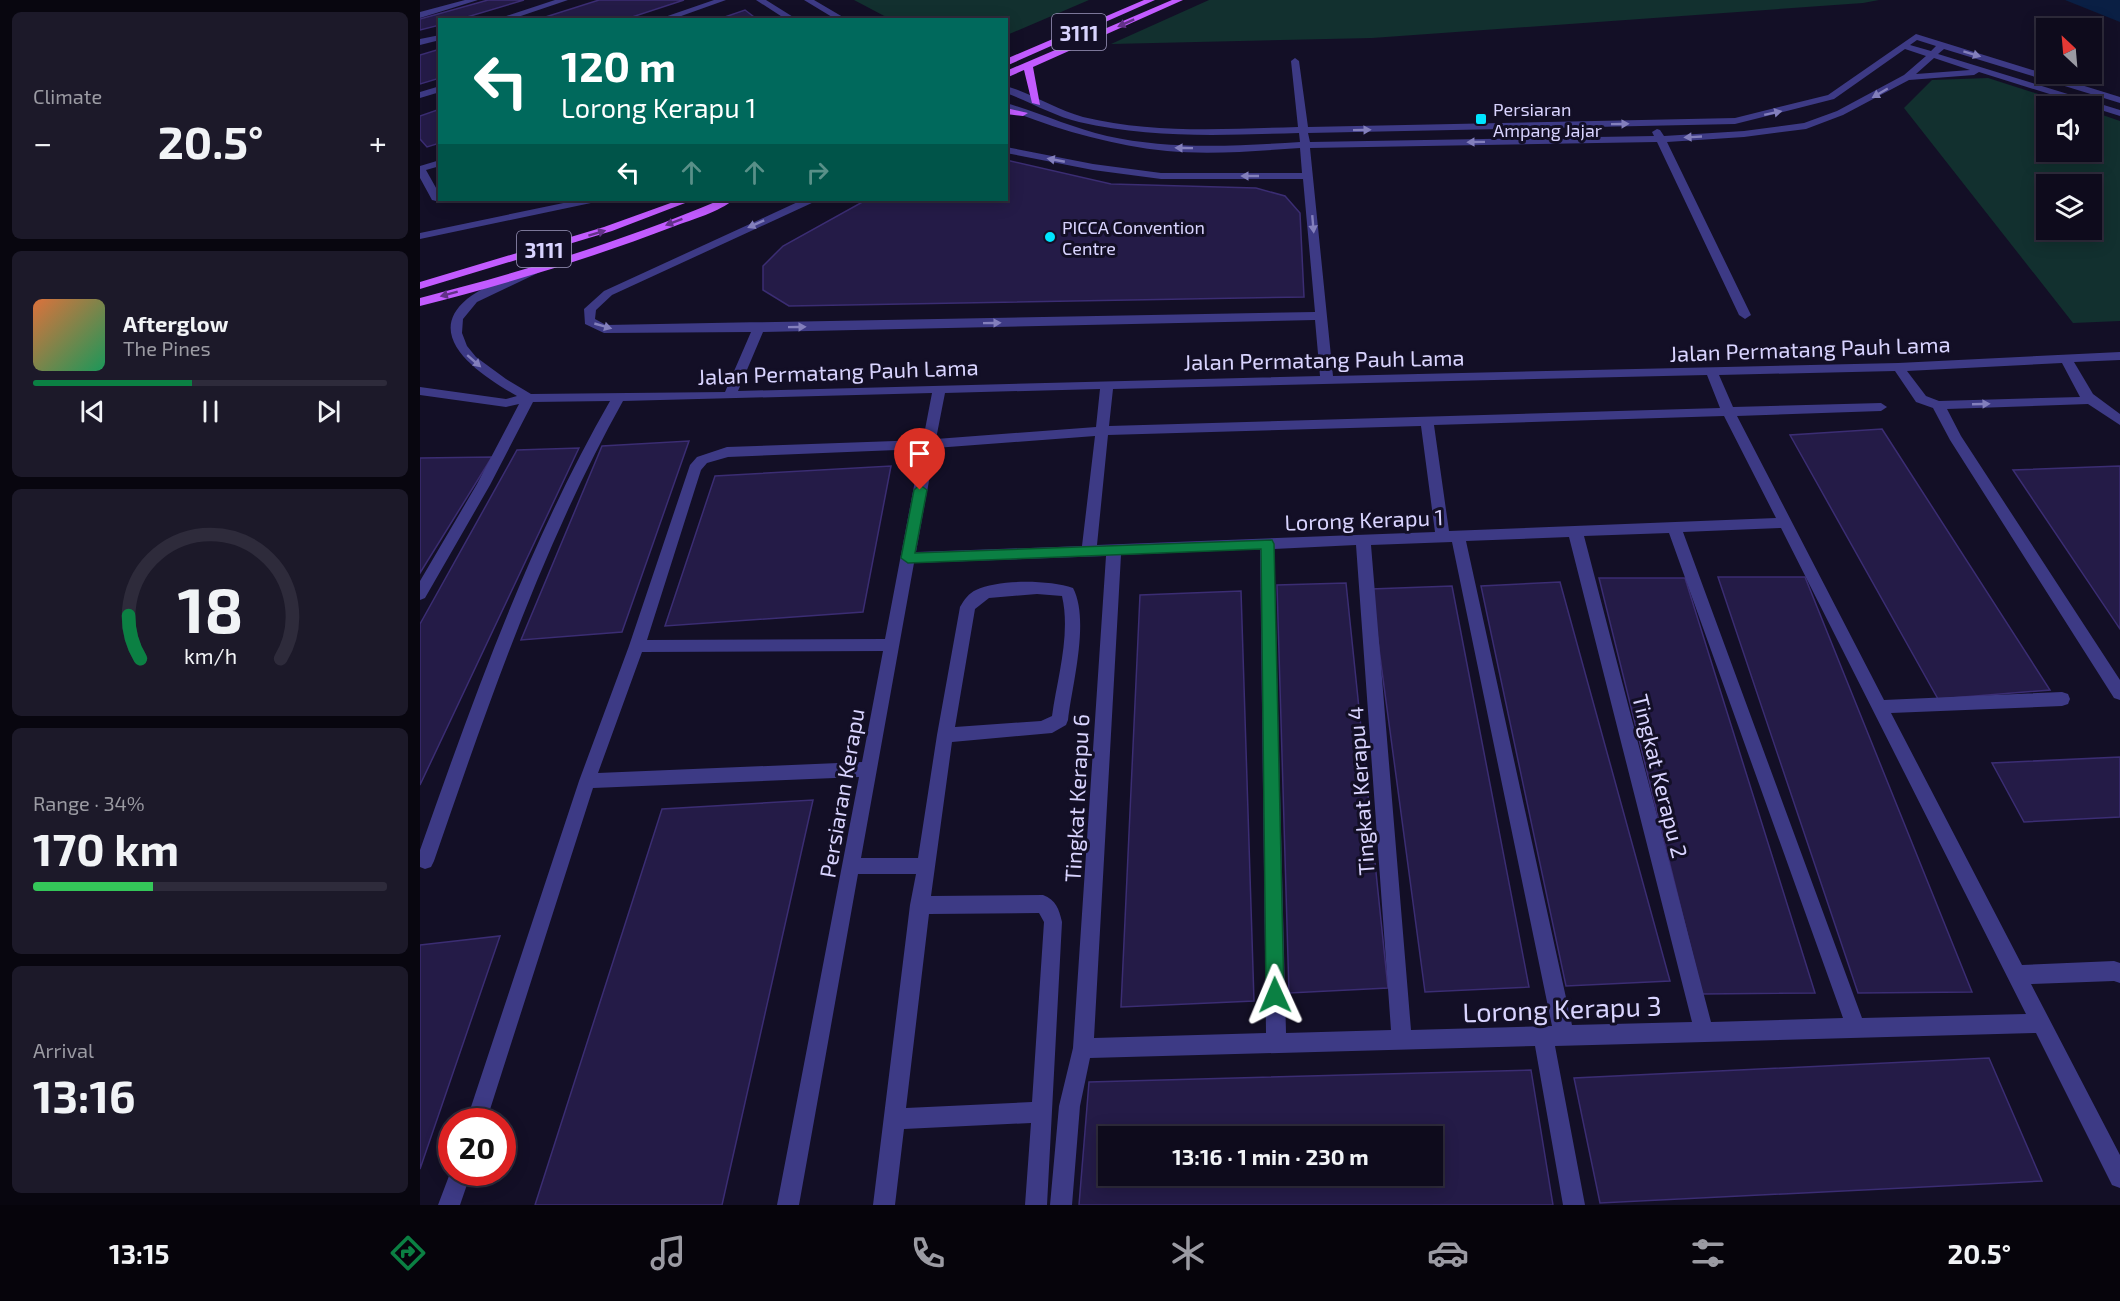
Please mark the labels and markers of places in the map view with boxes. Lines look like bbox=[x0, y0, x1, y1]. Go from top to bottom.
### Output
place label: Persiaran Ampang Jajar bbox=[1493, 98, 1602, 141]
marker: Persiaran Ampang Jajar bbox=[1474, 112, 1488, 126]
place label: PICCA Convention Centre bbox=[1062, 216, 1205, 259]
marker: PICCA Convention Centre bbox=[1043, 230, 1057, 244]
pin bbox=[894, 428, 945, 490]

